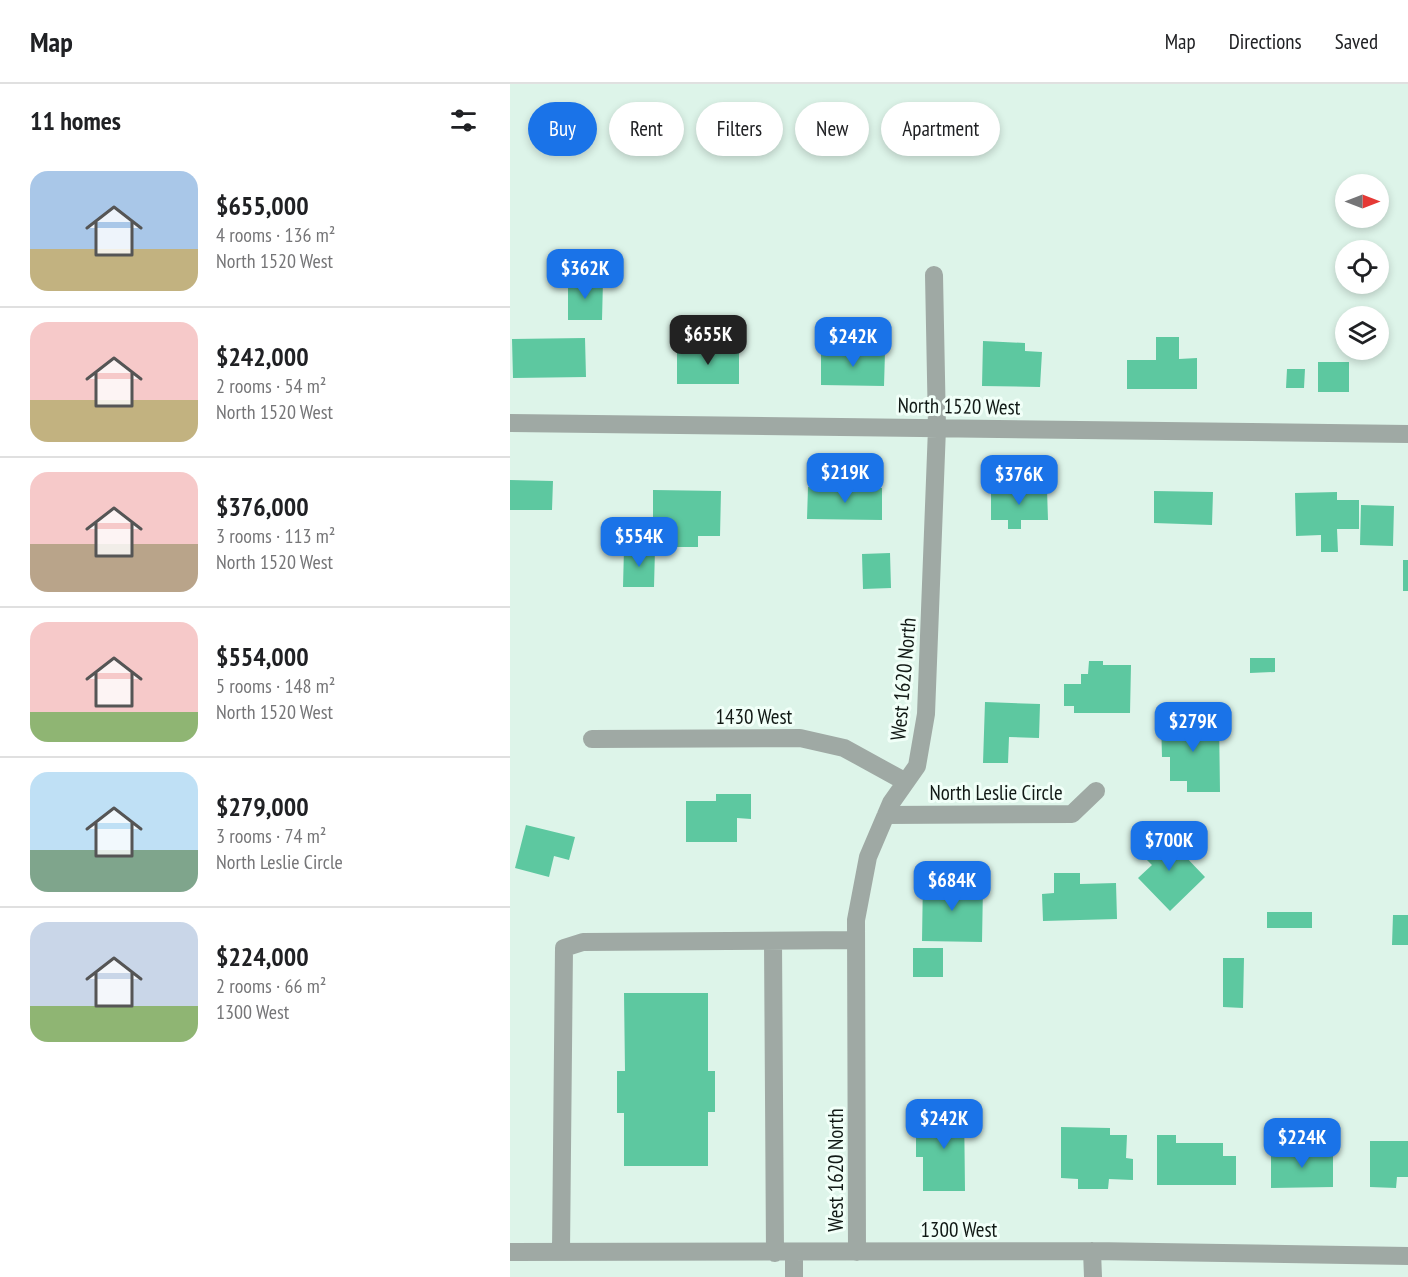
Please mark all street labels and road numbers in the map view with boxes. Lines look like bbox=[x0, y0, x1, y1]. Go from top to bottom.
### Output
street label: North 1520 West bbox=[897, 391, 1021, 421]
street label: West 1620 North bbox=[884, 616, 922, 742]
street label: 1430 West bbox=[716, 703, 793, 730]
street label: North Leslie Circle bbox=[929, 779, 1063, 806]
street label: West 1620 North bbox=[822, 1108, 849, 1232]
street label: 1300 West bbox=[921, 1216, 998, 1243]

